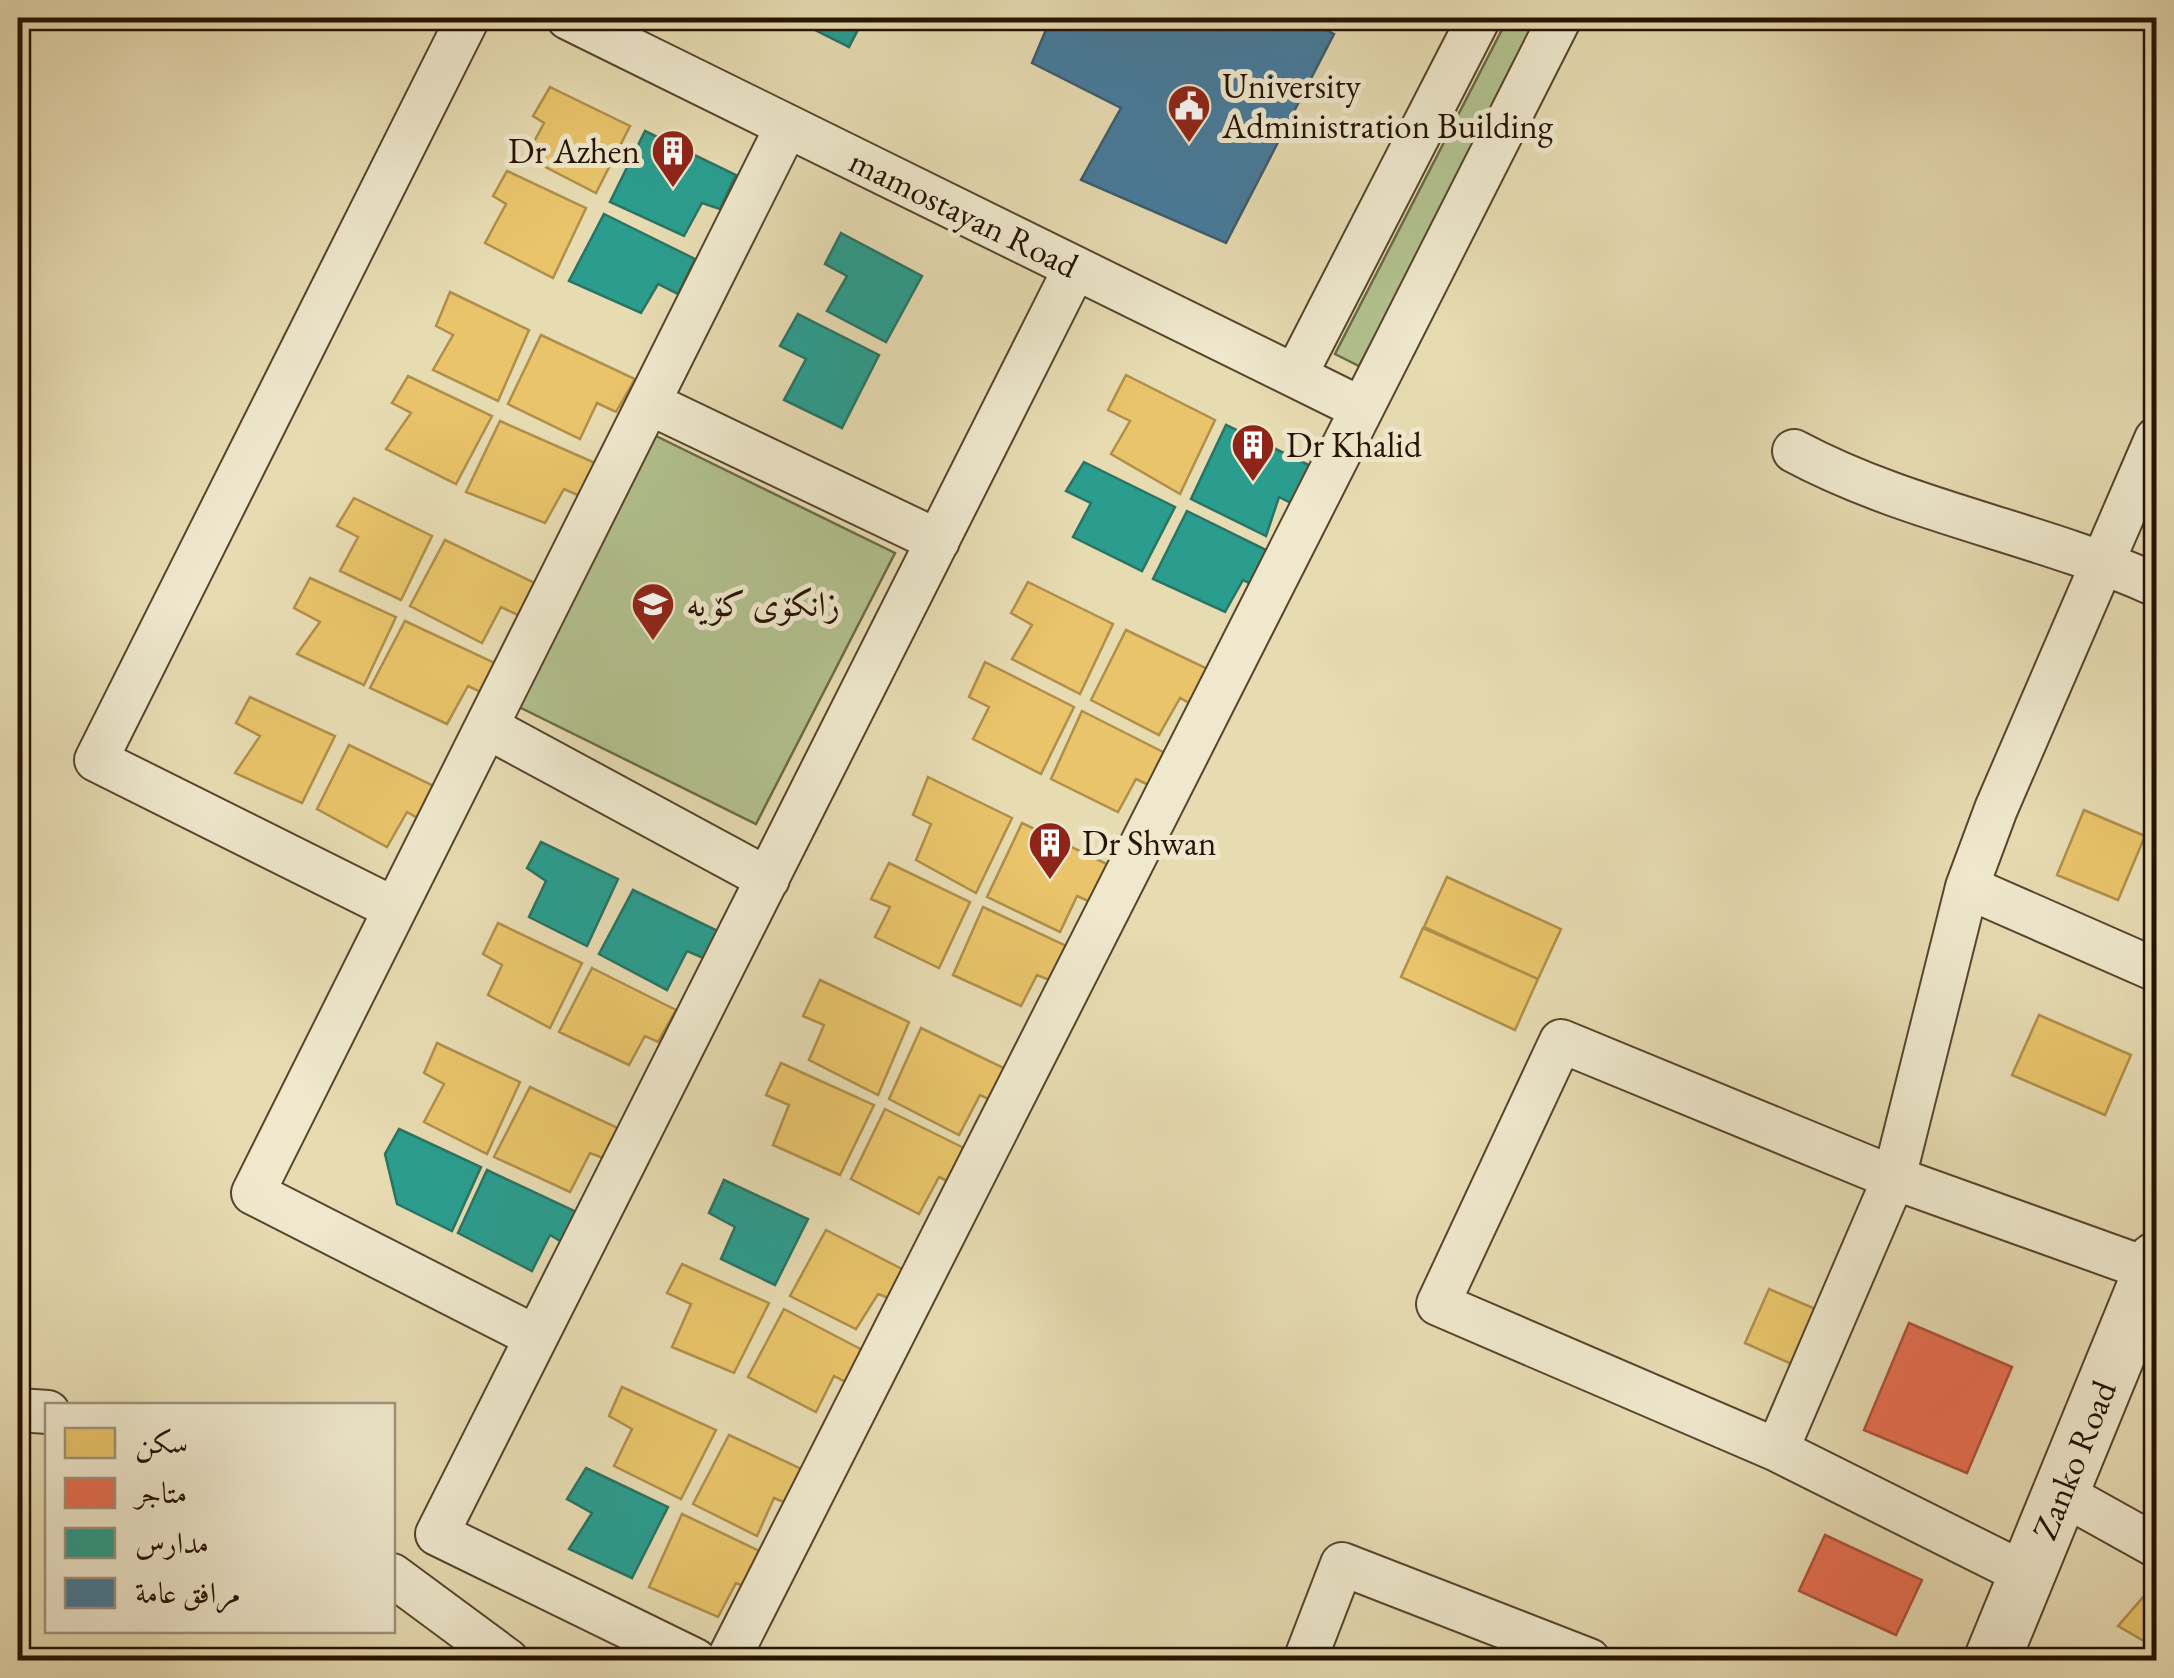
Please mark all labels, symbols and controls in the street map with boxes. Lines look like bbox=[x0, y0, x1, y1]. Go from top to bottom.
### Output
place label: University Administration Building bbox=[1221, 63, 1554, 148]
public building icon: University Administration Building bbox=[1166, 83, 1212, 144]
place label: Dr Azhen bbox=[508, 128, 640, 173]
building icon: Dr Azhen bbox=[650, 128, 696, 189]
street label: mamostayan Road bbox=[842, 138, 1086, 288]
building icon: Dr Khalid bbox=[1230, 422, 1276, 483]
place label: Dr Khalid bbox=[1286, 422, 1422, 467]
school or university icon: زانکۆی کۆیە bbox=[630, 581, 676, 642]
place label: زانکۆی کۆیە bbox=[686, 581, 840, 626]
building icon: Dr Shwan bbox=[1027, 820, 1073, 881]
place label: Dr Shwan bbox=[1082, 820, 1216, 865]
street label: Zanko Road bbox=[2021, 1373, 2126, 1546]
legend bbox=[45, 1403, 395, 1633]
text: سكن bbox=[135, 1423, 188, 1463]
text: متاجر bbox=[132, 1473, 187, 1512]
text: مدارس bbox=[135, 1523, 209, 1562]
text: مرافق عامة bbox=[135, 1573, 241, 1614]

